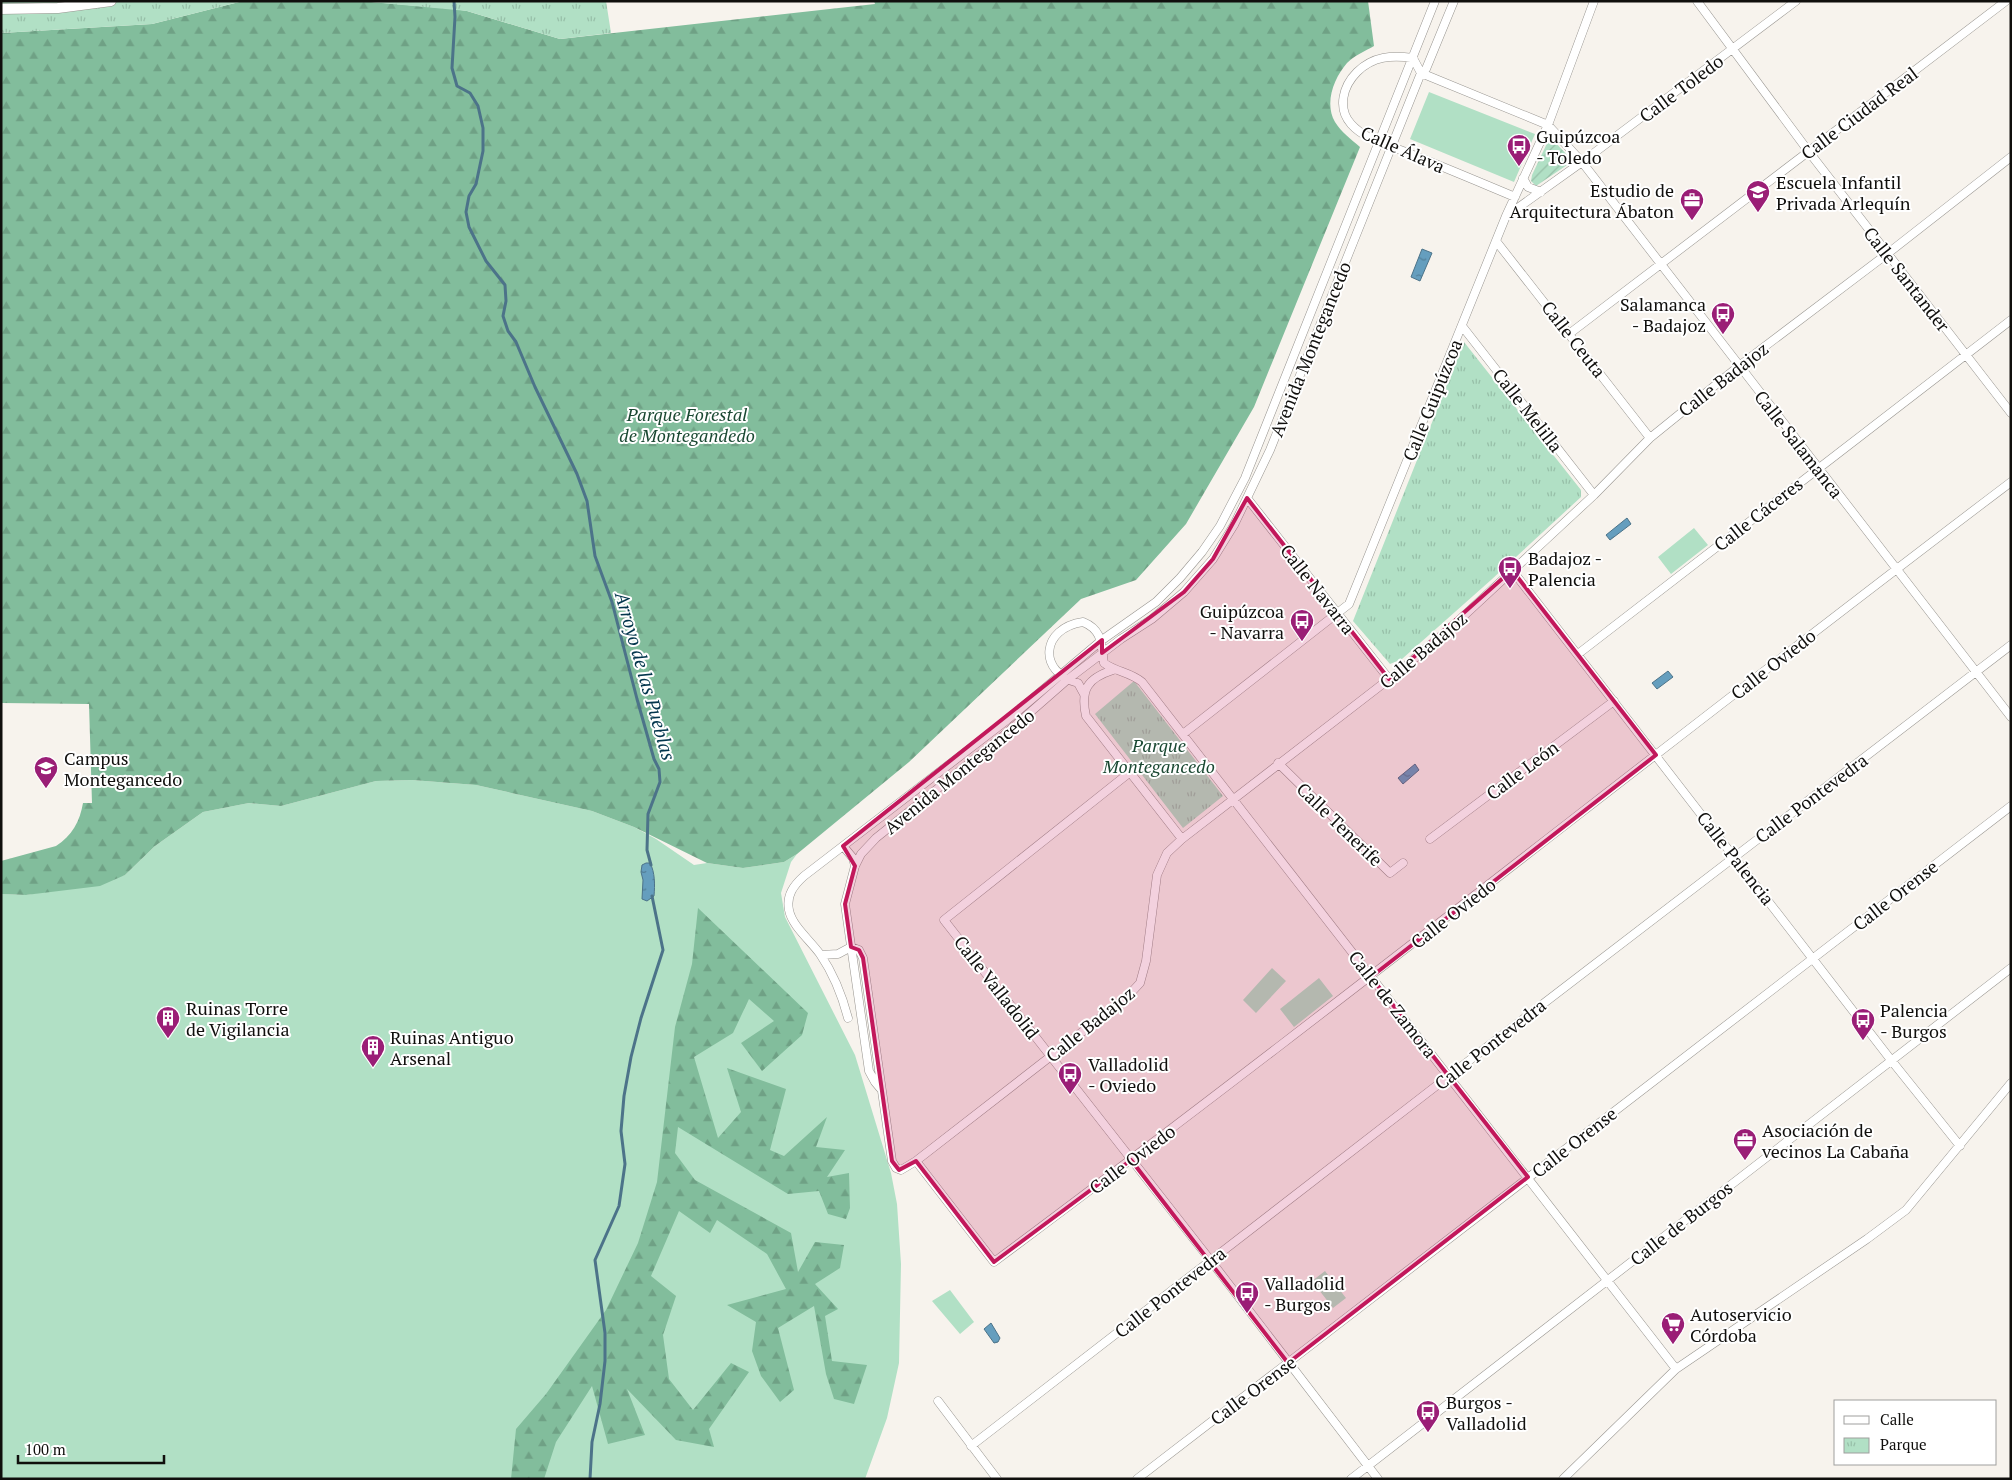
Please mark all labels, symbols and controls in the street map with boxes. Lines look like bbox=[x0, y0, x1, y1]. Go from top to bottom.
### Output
street label: Calle Toledo bbox=[1634, 49, 1728, 127]
street label: Calle Ciudad Real bbox=[1796, 61, 1922, 165]
street label: Calle Álava bbox=[1357, 120, 1449, 178]
place label: Guipúzcoa - Toledo bbox=[1536, 124, 1620, 169]
bus stop icon: Guipúzcoa - Toledo bbox=[1506, 133, 1532, 167]
place label: Escuela Infantil Privada Arlequín bbox=[1776, 170, 1911, 215]
place label: Estudio de Arquitectura Ábaton bbox=[1510, 178, 1674, 223]
school or university icon: Escuela Infantil Privada Arlequín bbox=[1745, 179, 1771, 213]
office icon: Estudio de Arquitectura Ábaton bbox=[1679, 187, 1705, 221]
street label: Calle Santander bbox=[1859, 222, 1956, 336]
street label: Avenida Montegancedo bbox=[1264, 258, 1356, 440]
place label: Salamanca - Badajoz bbox=[1620, 292, 1706, 337]
street label: Calle Ceuta bbox=[1536, 296, 1612, 382]
bus stop icon: Salamanca - Badajoz bbox=[1710, 301, 1736, 335]
street label: Calle Guipúzcoa bbox=[1397, 336, 1467, 464]
street label: Calle Badajoz bbox=[1673, 336, 1773, 422]
street label: Calle Melilla bbox=[1488, 363, 1568, 457]
street label: Calle Salamanca bbox=[1749, 385, 1849, 503]
park label: Parque Forestal de Montegandedo bbox=[619, 402, 755, 447]
street label: Calle Cáceres bbox=[1709, 472, 1807, 556]
street label: Calle Navarra bbox=[1275, 539, 1361, 639]
place label: Badajoz - Palencia bbox=[1528, 546, 1602, 591]
bus stop icon: Badajoz - Palencia bbox=[1497, 555, 1523, 589]
water label: Arroyo de las Pueblas bbox=[610, 588, 682, 763]
place label: Guipúzcoa - Navarra bbox=[1200, 599, 1284, 644]
street label: Calle Badajoz bbox=[1374, 606, 1472, 694]
bus stop icon: Guipúzcoa - Navarra bbox=[1289, 608, 1315, 642]
street label: Calle Oviedo bbox=[1725, 623, 1821, 705]
street label: Avenida Montegancedo bbox=[879, 703, 1039, 839]
park label: Parque Montegancedo bbox=[1102, 733, 1215, 778]
street label: Calle León bbox=[1481, 735, 1563, 805]
place label: Campus Montegancedo bbox=[64, 746, 182, 791]
street label: Calle Pontevedra bbox=[1750, 748, 1872, 848]
school or university icon: Campus Montegancedo bbox=[33, 755, 59, 789]
street label: Calle Tenerife bbox=[1292, 777, 1388, 871]
street label: Calle Palencia bbox=[1692, 806, 1780, 910]
street label: Calle Orense bbox=[1848, 854, 1942, 936]
street label: Calle Oviedo bbox=[1405, 872, 1501, 954]
street label: Calle Valladolid bbox=[949, 930, 1045, 1044]
street label: Calle de Zamora bbox=[1344, 945, 1442, 1063]
street label: Calle Badajoz bbox=[1041, 981, 1139, 1067]
street label: Calle Pontevedra bbox=[1429, 993, 1551, 1095]
place label: Ruinas Torre de Vigilancia bbox=[186, 996, 290, 1041]
place label: Palencia - Burgos bbox=[1880, 998, 1948, 1043]
building icon: Ruinas Torre de Vigilancia bbox=[155, 1005, 181, 1039]
bus stop icon: Palencia - Burgos bbox=[1850, 1007, 1876, 1041]
place label: Ruinas Antiguo Arsenal bbox=[390, 1025, 514, 1070]
building icon: Ruinas Antiguo Arsenal bbox=[360, 1034, 386, 1068]
place label: Valladolid - Oviedo bbox=[1088, 1052, 1169, 1097]
bus stop icon: Valladolid - Oviedo bbox=[1057, 1061, 1083, 1095]
street label: Calle Orense bbox=[1527, 1101, 1621, 1183]
place label: Asociación de vecinos La Cabaña bbox=[1761, 1118, 1909, 1163]
street label: Calle Oviedo bbox=[1084, 1119, 1180, 1199]
office icon: Asociación de vecinos La Cabaña bbox=[1732, 1127, 1758, 1161]
street label: Calle de Burgos bbox=[1625, 1175, 1737, 1271]
street label: Calle Pontevedra bbox=[1109, 1241, 1231, 1343]
place label: Valladolid - Burgos bbox=[1264, 1271, 1345, 1316]
bus stop icon: Valladolid - Burgos bbox=[1234, 1280, 1260, 1314]
place label: Autoservicio Córdoba bbox=[1690, 1302, 1792, 1347]
supermarket icon: Autoservicio Córdoba bbox=[1660, 1311, 1686, 1345]
street label: Calle Orense bbox=[1205, 1350, 1301, 1430]
place label: Burgos - Valladolid bbox=[1446, 1390, 1527, 1435]
bus stop icon: Burgos - Valladolid bbox=[1415, 1399, 1441, 1433]
legend bbox=[1834, 1400, 1997, 1465]
text: Calle bbox=[1880, 1409, 1914, 1429]
scale bar bbox=[18, 1432, 164, 1464]
text: Parque bbox=[1880, 1434, 1927, 1454]
text: 100 m bbox=[25, 1439, 66, 1459]

